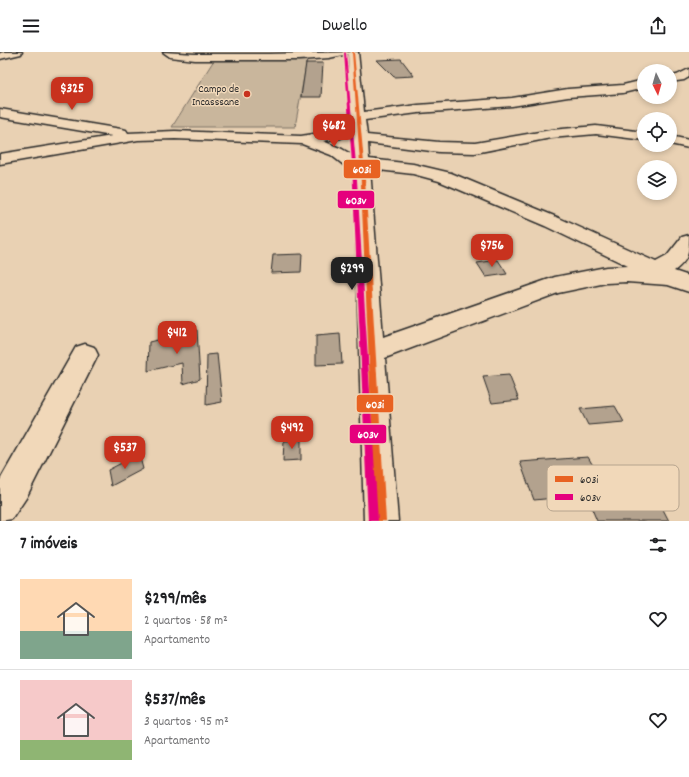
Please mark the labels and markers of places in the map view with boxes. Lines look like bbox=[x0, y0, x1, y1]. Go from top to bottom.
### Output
pin: $325 bbox=[48, 77, 96, 111]
place label: Campo de Incasssane bbox=[192, 82, 239, 111]
marker: Campo de Incasssane bbox=[242, 89, 252, 99]
pin: $682 bbox=[310, 114, 358, 148]
pin: $756 bbox=[468, 234, 516, 268]
pin: $299 bbox=[328, 257, 376, 291]
pin: $412 bbox=[153, 321, 201, 355]
pin: $492 bbox=[268, 416, 316, 450]
pin: $537 bbox=[101, 436, 149, 470]

